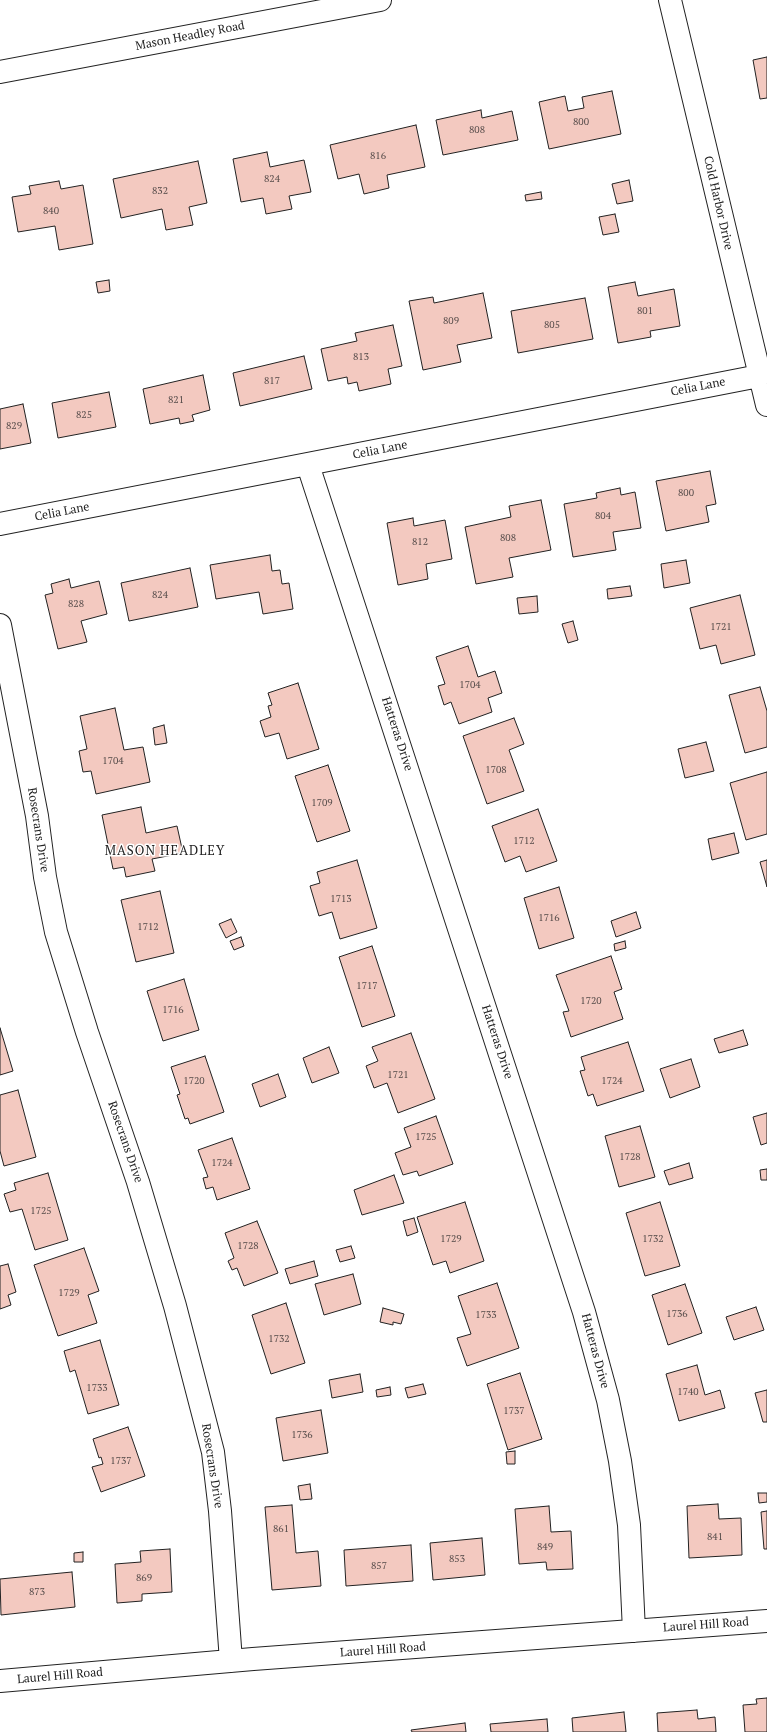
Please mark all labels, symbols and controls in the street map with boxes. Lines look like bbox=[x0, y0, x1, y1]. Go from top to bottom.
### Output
street label: Mason Headley Road bbox=[134, 18, 246, 54]
house number: 800 bbox=[573, 116, 589, 128]
house number: 808 bbox=[469, 124, 485, 136]
house number: 816 bbox=[370, 150, 386, 162]
street label: Cold Harbor Drive bbox=[700, 155, 736, 251]
house number: 824 bbox=[264, 173, 280, 185]
house number: 832 bbox=[152, 185, 168, 197]
house number: 840 bbox=[43, 205, 59, 217]
house number: 801 bbox=[637, 305, 653, 317]
house number: 809 bbox=[443, 315, 459, 327]
house number: 805 bbox=[544, 319, 560, 331]
house number: 813 bbox=[353, 351, 369, 363]
house number: 817 bbox=[264, 375, 280, 387]
street label: Celia Lane bbox=[669, 375, 727, 399]
house number: 821 bbox=[168, 394, 184, 406]
house number: 825 bbox=[76, 409, 92, 421]
house number: 829 bbox=[6, 420, 22, 432]
street label: Celia Lane bbox=[351, 438, 409, 462]
house number: 800 bbox=[678, 487, 694, 499]
street label: Celia Lane bbox=[33, 500, 91, 524]
house number: 804 bbox=[595, 510, 611, 522]
house number: 808 bbox=[500, 532, 516, 544]
house number: 812 bbox=[412, 536, 428, 548]
house number: 824 bbox=[152, 589, 168, 601]
house number: 828 bbox=[68, 598, 84, 610]
house number: 1721 bbox=[710, 621, 732, 633]
house number: 1704 bbox=[459, 679, 481, 691]
street label: Hatteras Drive bbox=[378, 695, 416, 773]
house number: 1704 bbox=[102, 755, 124, 767]
house number: 1708 bbox=[485, 764, 507, 776]
street label: Rosecrans Drive bbox=[24, 787, 52, 873]
house number: 1709 bbox=[311, 797, 333, 809]
house number: 1712 bbox=[513, 835, 535, 847]
district label: MASON HEADLEY bbox=[105, 843, 225, 859]
house number: 1713 bbox=[330, 893, 352, 905]
house number: 1716 bbox=[538, 912, 560, 924]
house number: 1712 bbox=[137, 921, 159, 933]
house number: 1717 bbox=[356, 980, 378, 992]
house number: 1720 bbox=[580, 995, 602, 1007]
street label: Hatteras Drive bbox=[478, 1003, 516, 1081]
house number: 1716 bbox=[162, 1004, 184, 1016]
house number: 1721 bbox=[387, 1069, 409, 1081]
house number: 1720 bbox=[183, 1075, 205, 1087]
house number: 1724 bbox=[601, 1075, 623, 1087]
street label: Rosecrans Drive bbox=[104, 1099, 146, 1185]
house number: 1725 bbox=[415, 1131, 437, 1143]
house number: 1728 bbox=[619, 1151, 641, 1163]
house number: 1724 bbox=[211, 1157, 233, 1169]
house number: 1725 bbox=[30, 1205, 52, 1217]
house number: 1729 bbox=[440, 1233, 462, 1245]
house number: 1732 bbox=[642, 1233, 664, 1245]
house number: 1728 bbox=[237, 1240, 259, 1252]
house number: 1729 bbox=[58, 1287, 80, 1299]
house number: 1736 bbox=[666, 1308, 688, 1320]
house number: 1733 bbox=[475, 1309, 497, 1321]
street label: Hatteras Drive bbox=[578, 1312, 612, 1390]
house number: 1732 bbox=[268, 1333, 290, 1345]
house number: 1733 bbox=[86, 1382, 108, 1394]
house number: 1740 bbox=[677, 1386, 699, 1398]
house number: 1737 bbox=[503, 1405, 525, 1417]
street label: Rosecrans Drive bbox=[198, 1423, 226, 1509]
house number: 1736 bbox=[291, 1429, 313, 1441]
house number: 1737 bbox=[110, 1455, 132, 1467]
house number: 861 bbox=[273, 1523, 289, 1535]
house number: 841 bbox=[707, 1531, 723, 1543]
house number: 849 bbox=[537, 1541, 553, 1553]
house number: 853 bbox=[449, 1553, 465, 1565]
house number: 857 bbox=[371, 1560, 387, 1572]
house number: 869 bbox=[136, 1572, 152, 1584]
house number: 873 bbox=[29, 1586, 45, 1598]
street label: Laurel Hill Road bbox=[663, 1615, 749, 1635]
street label: Laurel Hill Road bbox=[340, 1640, 426, 1660]
street label: Laurel Hill Road bbox=[17, 1665, 103, 1687]

